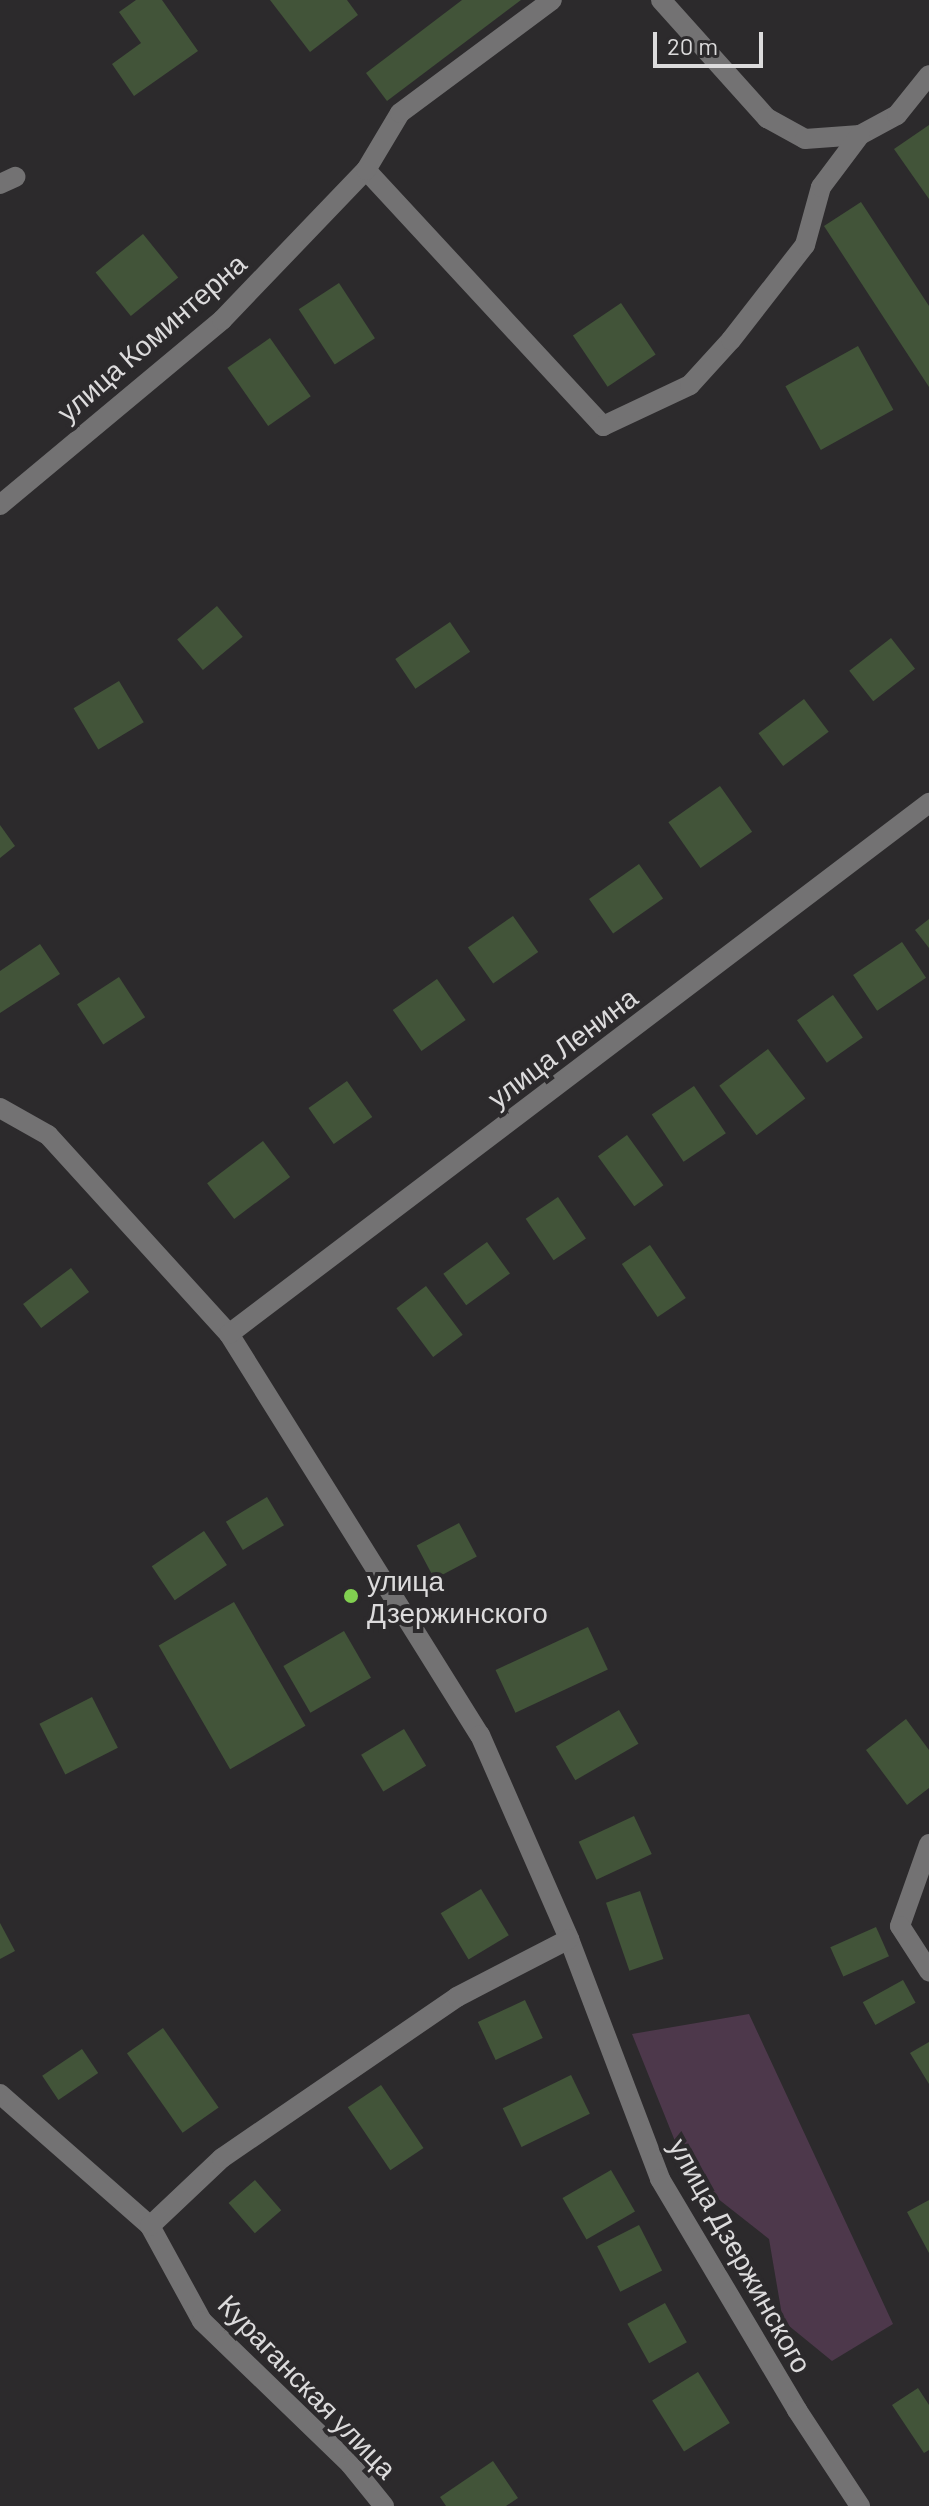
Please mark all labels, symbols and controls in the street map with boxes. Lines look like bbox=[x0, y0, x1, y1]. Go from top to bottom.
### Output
scale bar bbox=[657, 16, 767, 66]
text: 20 m bbox=[667, 31, 718, 60]
street label: улица Коминтерна bbox=[50, 246, 252, 428]
street label: улица Ленина bbox=[481, 980, 643, 1114]
place label: улица Дзержинского bbox=[367, 1563, 548, 1629]
marker: улица Дзержинского bbox=[342, 1587, 360, 1605]
street label: улица Дзержинского bbox=[662, 2132, 820, 2378]
street label: Кураганская улица bbox=[212, 2287, 404, 2485]

